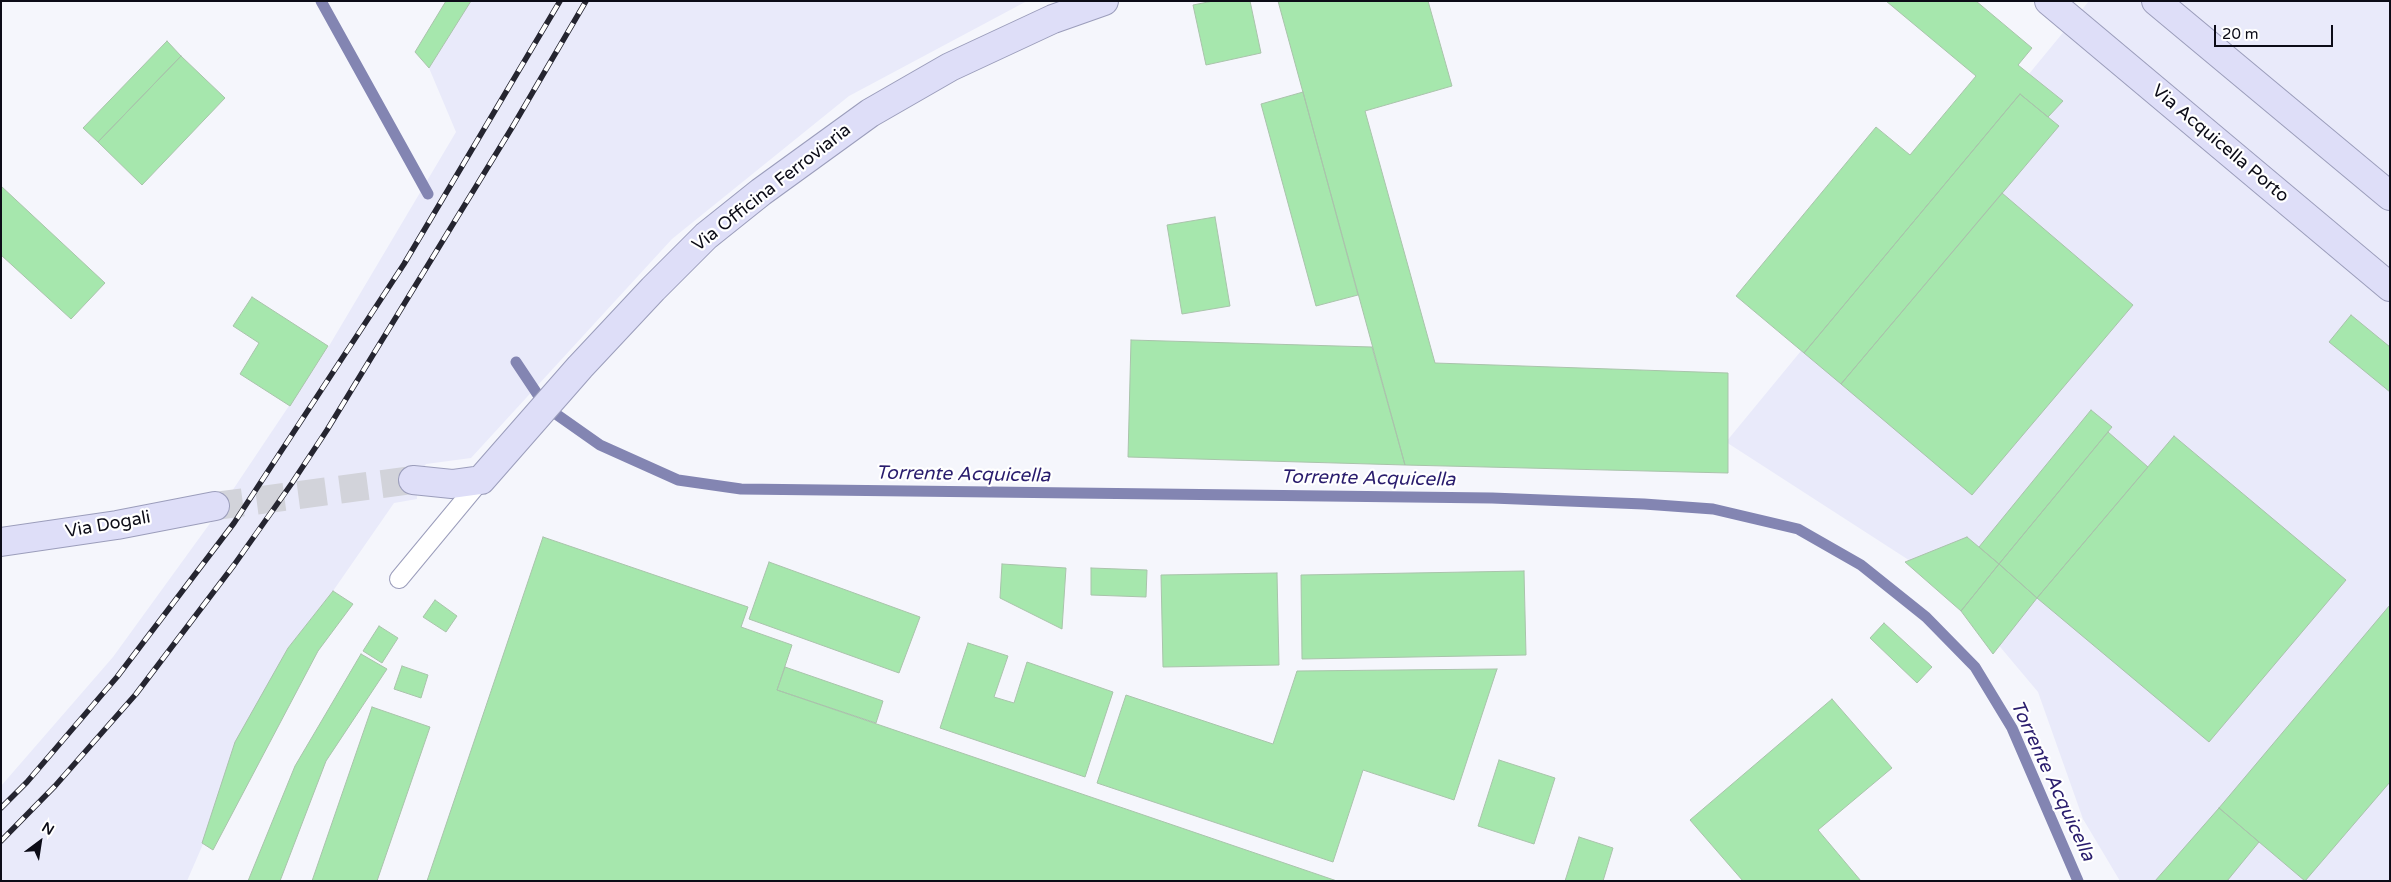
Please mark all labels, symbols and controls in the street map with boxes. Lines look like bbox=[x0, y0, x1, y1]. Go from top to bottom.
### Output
scale bar bbox=[2216, 15, 2335, 47]
text: 20 m bbox=[2222, 25, 2259, 43]
street label: Via Acquicella Porto bbox=[2147, 80, 2293, 208]
street label: Via Officina Ferroviaria bbox=[689, 119, 855, 257]
water label: Torrente Acquicella bbox=[876, 462, 1050, 488]
water label: Torrente Acquicella bbox=[1281, 466, 1455, 492]
street label: Via Dogali bbox=[64, 507, 152, 543]
water label: Torrente Acquicella bbox=[2005, 697, 2099, 865]
north arrow bbox=[15, 817, 65, 867]
text: N bbox=[39, 819, 57, 839]

